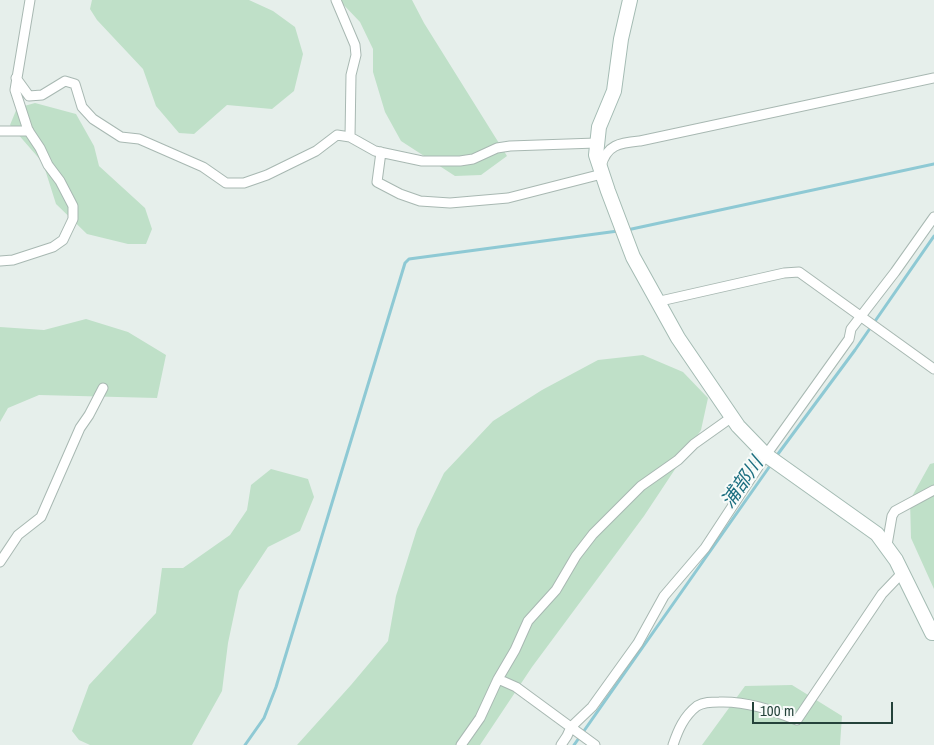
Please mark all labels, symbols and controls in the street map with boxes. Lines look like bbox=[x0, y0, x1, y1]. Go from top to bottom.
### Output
water label: 浦部川 bbox=[717, 453, 769, 513]
scale bar bbox=[754, 692, 895, 724]
text: 100 m bbox=[760, 700, 794, 721]

